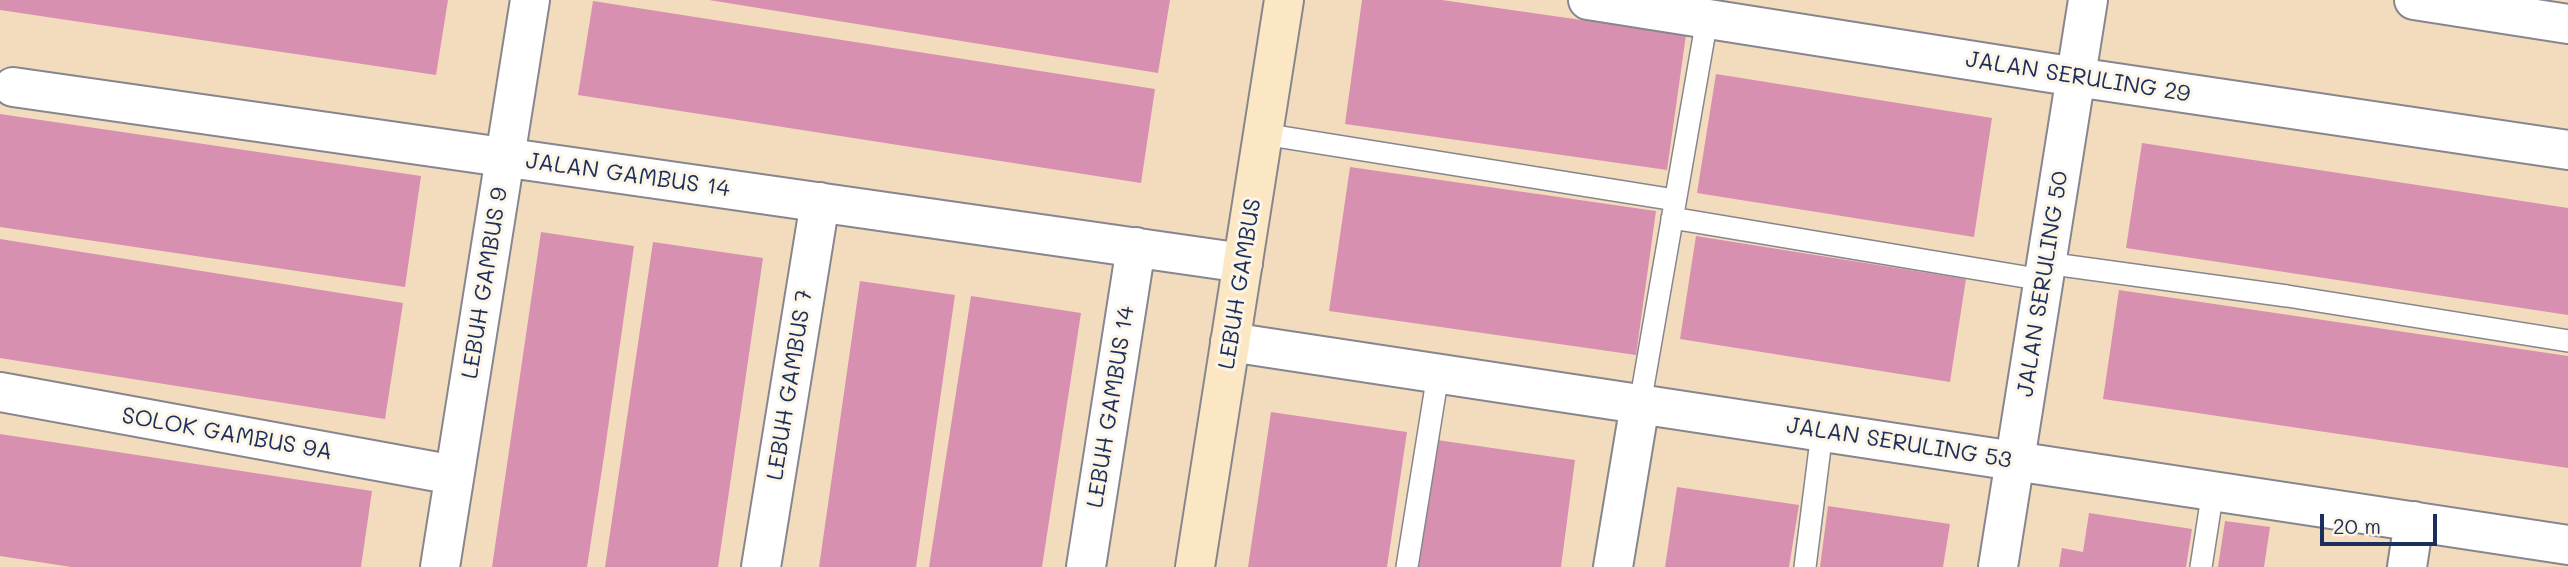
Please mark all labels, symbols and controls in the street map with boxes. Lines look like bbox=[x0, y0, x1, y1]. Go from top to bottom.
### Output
street label: JALAN SERULING 29 bbox=[1964, 46, 2192, 108]
street label: JALAN GAMBUS 14 bbox=[524, 147, 732, 203]
street label: JALAN SERULING 50 bbox=[2012, 169, 2074, 399]
street label: LEBUH GAMBUS 9 bbox=[456, 185, 514, 381]
street label: LEBUH GAMBUS bbox=[1213, 197, 1267, 371]
street label: LEBUH GAMBUS 7 bbox=[761, 288, 819, 482]
street label: LEBUH GAMBUS 14 bbox=[1081, 304, 1141, 510]
street label: SOLOK GAMBUS 9A bbox=[119, 402, 335, 466]
street label: JALAN SERULING 53 bbox=[1784, 412, 2014, 474]
scale bar bbox=[2323, 500, 2440, 544]
text: 20 m bbox=[2333, 512, 2381, 539]

